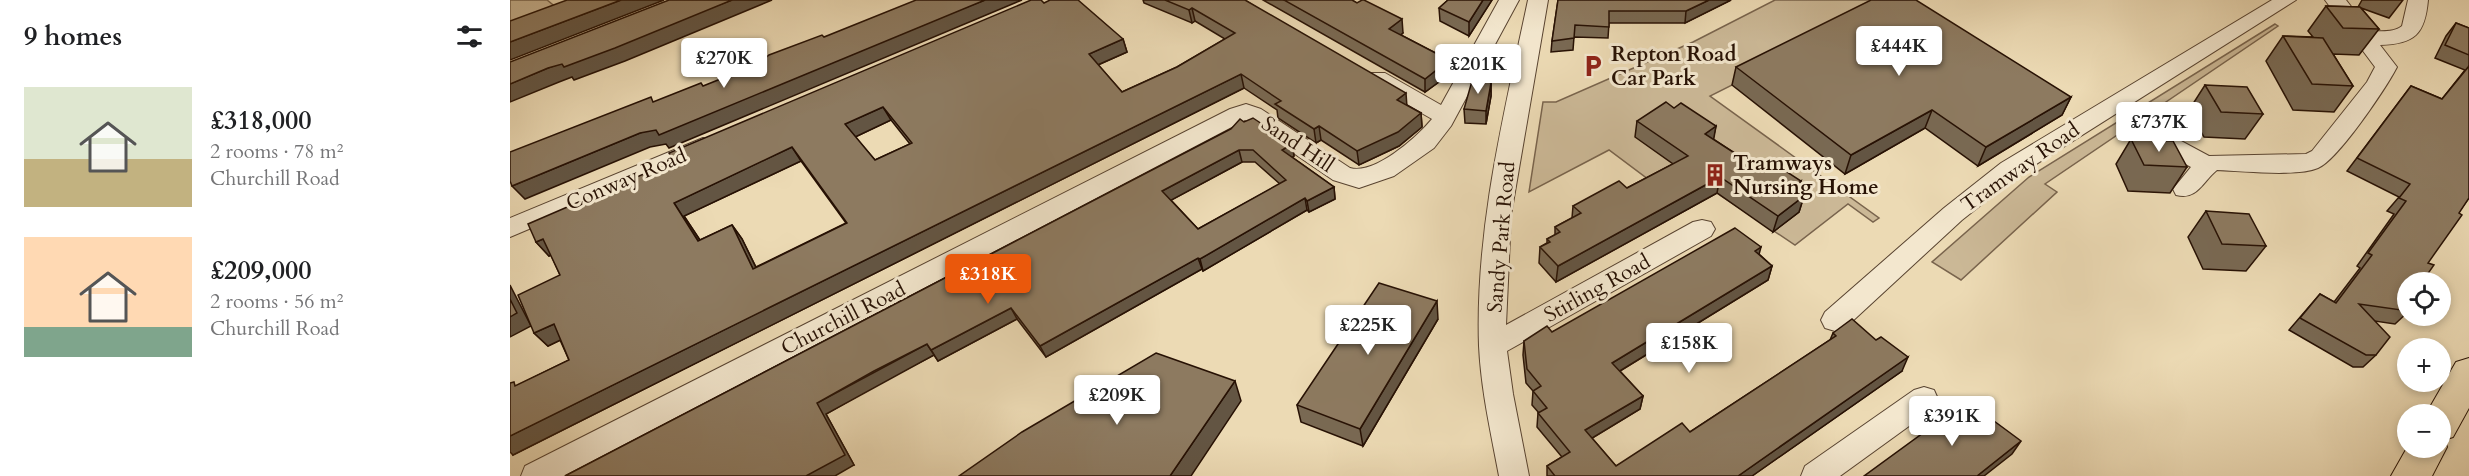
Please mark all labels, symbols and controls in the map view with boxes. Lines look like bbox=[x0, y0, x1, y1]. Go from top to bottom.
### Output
text: 9 homes bbox=[24, 19, 122, 54]
icon: filters bbox=[453, 20, 486, 53]
pin: £444K bbox=[1857, 26, 1941, 77]
text: £444K bbox=[1870, 32, 1928, 59]
pin: £270K bbox=[682, 38, 766, 89]
place label: Repton Road Car Park bbox=[1611, 40, 1736, 93]
text: £270K bbox=[695, 44, 753, 71]
pin: £201K bbox=[1436, 44, 1520, 95]
text: £201K bbox=[1449, 50, 1507, 77]
parking icon: Repton Road Car Park bbox=[1580, 53, 1606, 79]
pin: £737K bbox=[2117, 102, 2201, 153]
text: £318,000 bbox=[210, 103, 312, 138]
text: £737K bbox=[2130, 108, 2188, 135]
street label: Sand Hill bbox=[1255, 109, 1340, 180]
icon: home bbox=[72, 111, 144, 183]
street label: Tramway Road bbox=[1955, 116, 2085, 219]
text: 2 rooms · 78 m² bbox=[210, 138, 343, 165]
street label: Conway Road bbox=[562, 141, 691, 218]
place label: Tramways Nursing Home bbox=[1733, 149, 1879, 202]
street label: Sandy Park Road bbox=[1480, 160, 1523, 314]
building icon: Tramways Nursing Home bbox=[1702, 162, 1728, 188]
text: Churchill Road bbox=[210, 165, 340, 192]
street label: Stirling Road bbox=[1539, 247, 1656, 330]
text: £209,000 bbox=[210, 253, 312, 288]
pin: £318K bbox=[946, 254, 1030, 305]
text: £318K bbox=[959, 260, 1017, 287]
icon: home bbox=[72, 261, 144, 333]
map controls bbox=[2397, 272, 2451, 458]
button: locate bbox=[2397, 272, 2451, 326]
street label: Churchill Road bbox=[776, 275, 911, 362]
text: 2 rooms · 56 m² bbox=[210, 288, 343, 315]
pin: £225K bbox=[1326, 305, 1410, 356]
text: £225K bbox=[1339, 311, 1397, 338]
text: Churchill Road bbox=[210, 315, 340, 342]
pin: £158K bbox=[1647, 323, 1731, 374]
text: £158K bbox=[1660, 329, 1718, 356]
button: + bbox=[2397, 338, 2451, 392]
pin: £209K bbox=[1075, 375, 1159, 426]
text: £209K bbox=[1088, 381, 1146, 408]
pin: £391K bbox=[1910, 396, 1994, 447]
text: £391K bbox=[1923, 402, 1981, 429]
button: − bbox=[2397, 404, 2451, 458]

